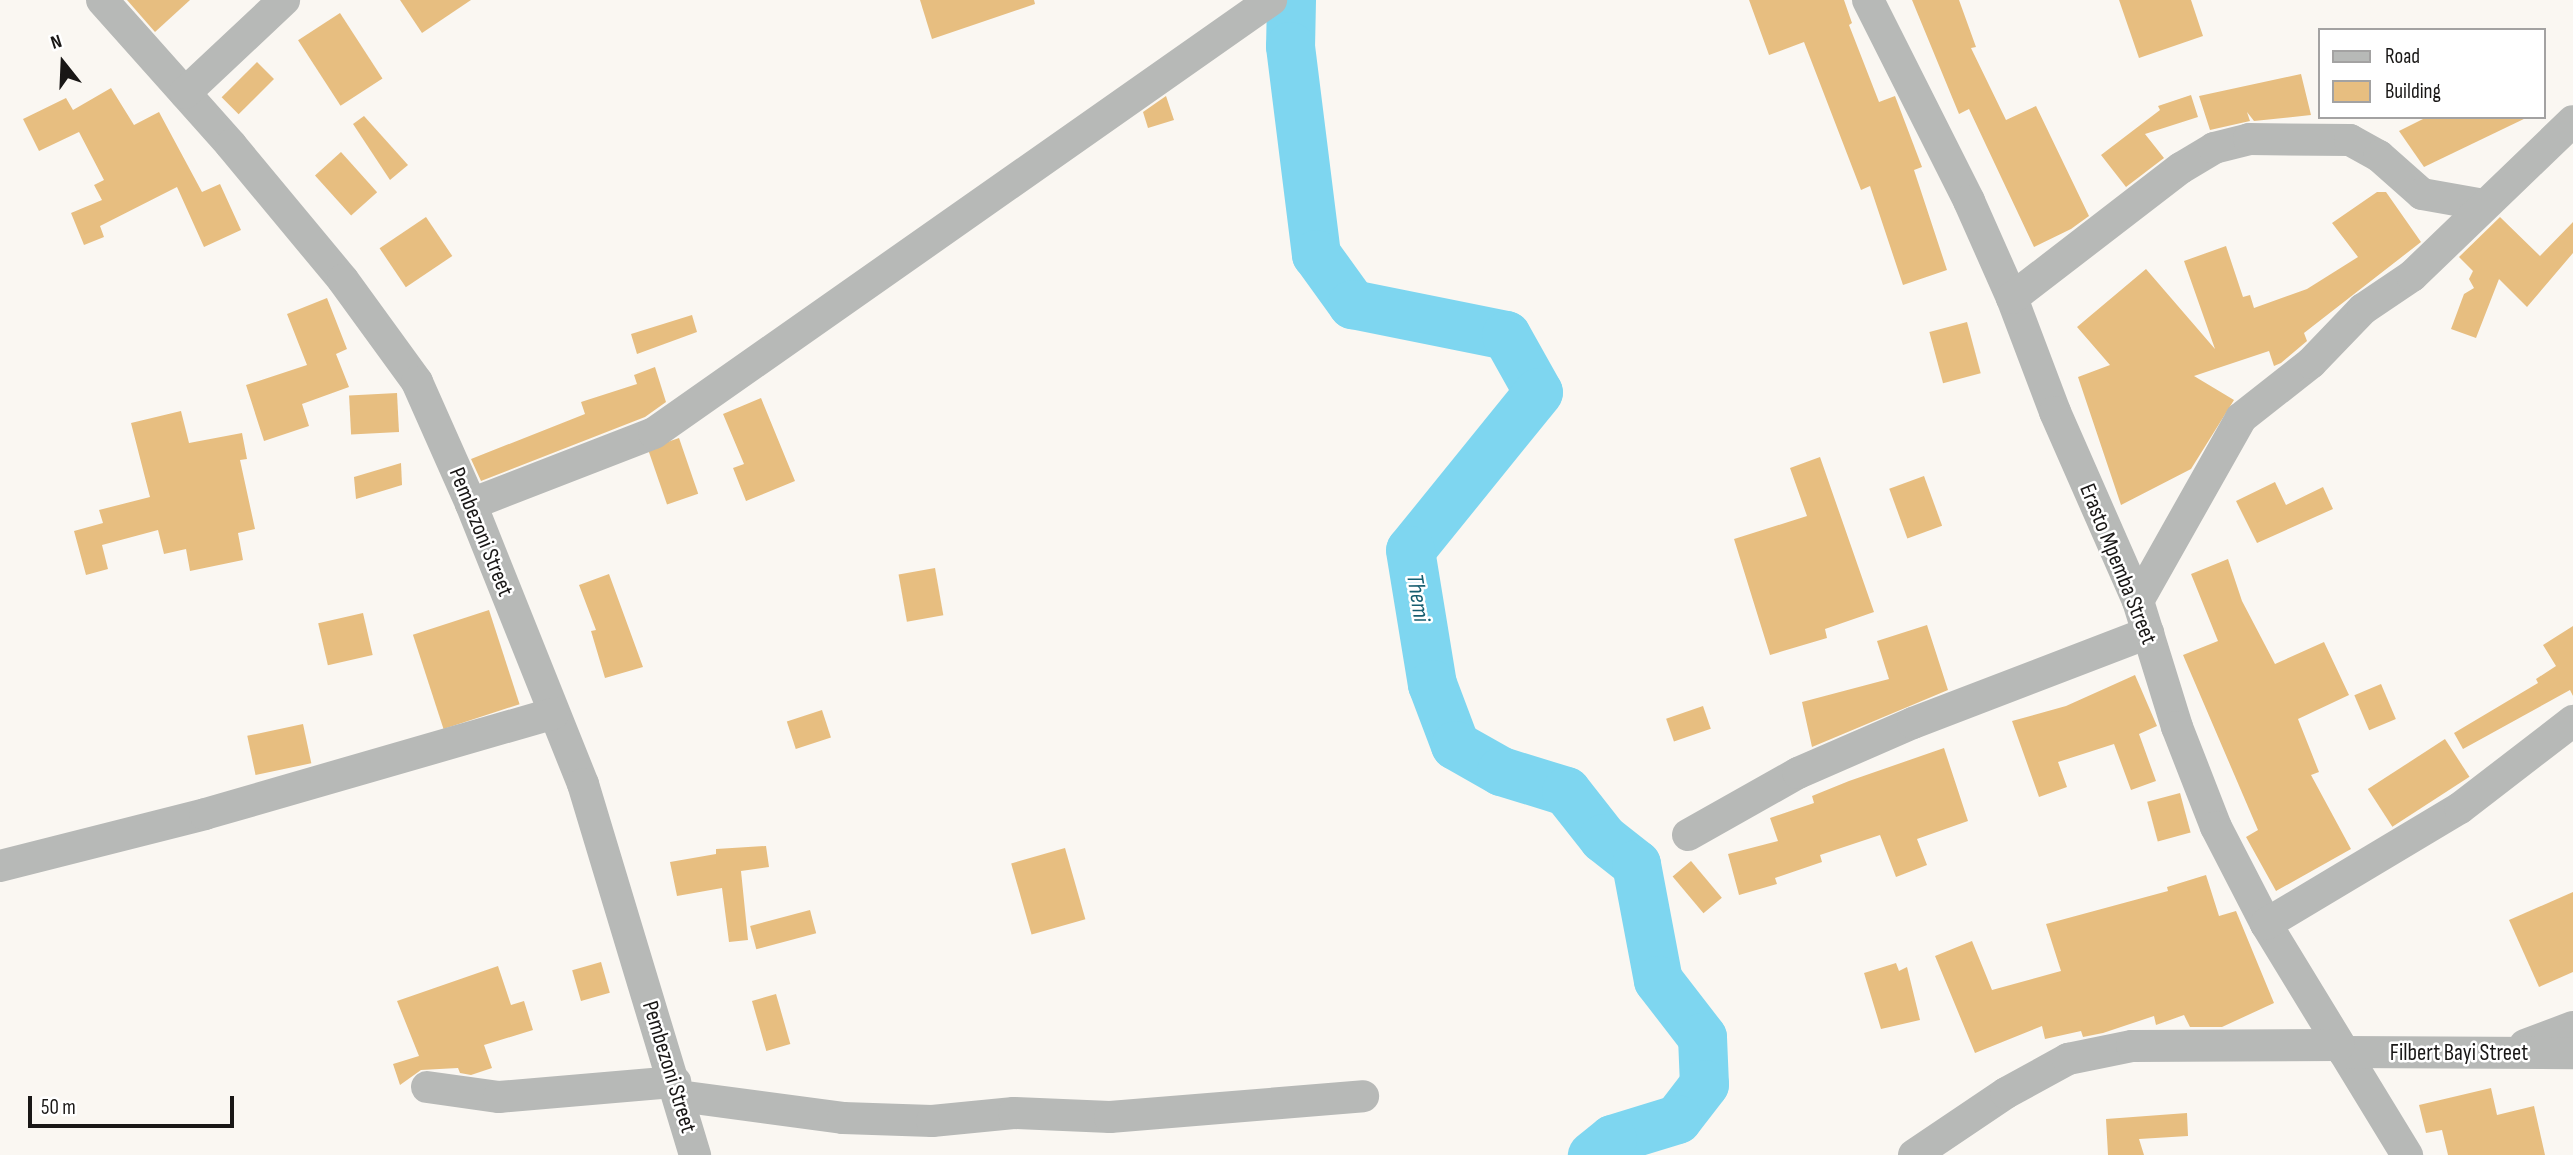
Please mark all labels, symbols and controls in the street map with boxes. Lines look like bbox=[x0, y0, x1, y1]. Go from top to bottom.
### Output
north arrow bbox=[28, 28, 98, 98]
legend bbox=[2318, 28, 2545, 119]
text: N bbox=[48, 30, 65, 55]
text: Road bbox=[2385, 44, 2420, 69]
text: Building bbox=[2385, 79, 2441, 104]
street label: Pembezoni Street bbox=[443, 464, 519, 600]
street label: Erasto Mpemba Street bbox=[2073, 480, 2163, 648]
water label: Themi bbox=[1400, 572, 1436, 624]
street label: Pembezoni Street bbox=[636, 998, 702, 1136]
street label: Filbert Bayi Street bbox=[2390, 1039, 2528, 1067]
scale bar bbox=[32, 1082, 238, 1126]
text: 50 m bbox=[41, 1095, 76, 1120]

